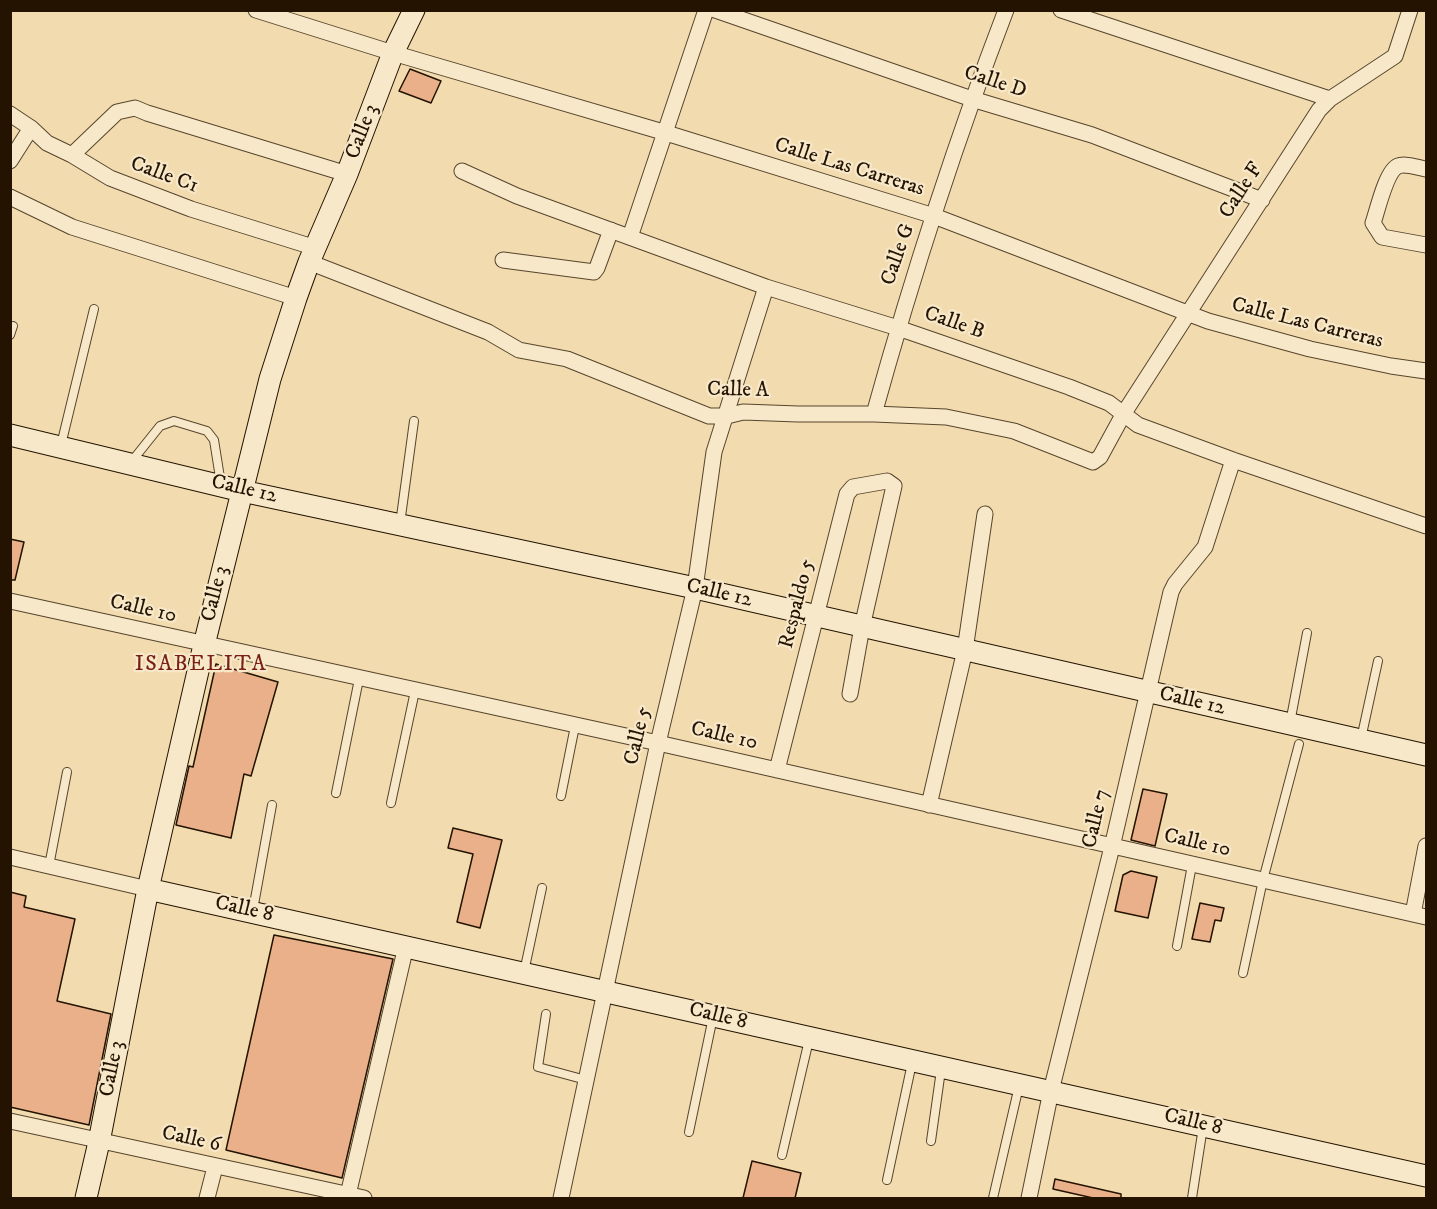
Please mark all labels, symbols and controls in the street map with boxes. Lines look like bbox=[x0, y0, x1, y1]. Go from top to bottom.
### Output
street label: Calle D bbox=[961, 61, 1029, 105]
street label: Calle 3 bbox=[341, 101, 385, 163]
street label: Calle Las Carreras bbox=[771, 133, 927, 203]
street label: Calle C1 bbox=[127, 152, 201, 200]
street label: Calle F bbox=[1215, 158, 1269, 224]
street label: Calle G bbox=[877, 221, 921, 289]
street label: Calle Las Carreras bbox=[1229, 293, 1385, 355]
street label: Calle B bbox=[921, 302, 987, 346]
street label: Calle A bbox=[707, 378, 769, 404]
street label: Calle 12 bbox=[209, 470, 279, 510]
street label: Respaldo 5 bbox=[775, 557, 821, 651]
street label: Calle 3 bbox=[197, 564, 235, 624]
street label: Calle 12 bbox=[684, 574, 754, 614]
street label: Calle 10 bbox=[107, 590, 179, 630]
district label: ISABELITA bbox=[135, 652, 267, 678]
street label: Calle 12 bbox=[1157, 682, 1227, 722]
street label: Calle 5 bbox=[620, 704, 658, 768]
street label: Calle 10 bbox=[688, 717, 760, 757]
street label: Calle 7 bbox=[1078, 787, 1116, 851]
street label: Calle 10 bbox=[1161, 824, 1233, 864]
street label: Calle 8 bbox=[212, 892, 276, 928]
street label: Calle 8 bbox=[686, 998, 750, 1036]
street label: Calle 3 bbox=[95, 1039, 131, 1099]
street label: Calle 8 bbox=[1161, 1104, 1225, 1142]
street label: Calle 6 bbox=[159, 1121, 223, 1159]

